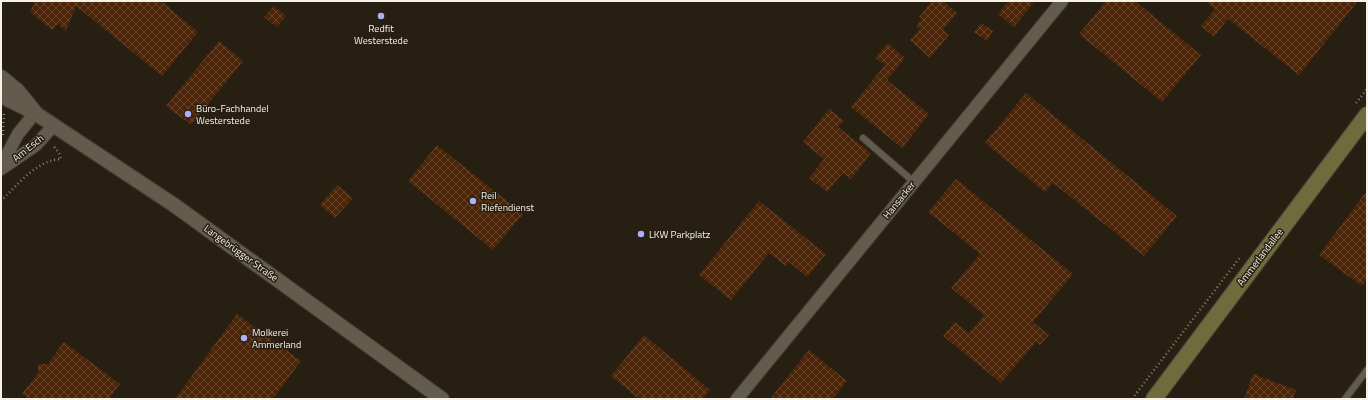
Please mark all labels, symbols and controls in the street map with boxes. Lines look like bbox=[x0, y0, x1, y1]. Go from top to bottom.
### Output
marker: Redfit Westerstede bbox=[376, 11, 386, 21]
place label: Redfit Westerstede bbox=[354, 21, 408, 48]
place label: Büro-Fachhandel Westerstede bbox=[196, 101, 269, 128]
marker: Büro-Fachhandel Westerstede bbox=[183, 109, 193, 119]
street label: Am Esch bbox=[9, 131, 47, 165]
street label: Hansacker bbox=[879, 178, 919, 222]
place label: Reil Riefendienst bbox=[481, 188, 535, 215]
marker: Reil Riefendienst bbox=[468, 196, 478, 206]
street label: Langebrügger Straße bbox=[201, 221, 281, 285]
street label: Ammerlandallee bbox=[1233, 225, 1287, 289]
place label: LKW Parkplatz bbox=[649, 227, 711, 242]
marker: LKW Parkplatz bbox=[636, 229, 646, 239]
place label: Molkerei Ammerland bbox=[252, 325, 301, 352]
marker: Molkerei Ammerland bbox=[239, 333, 249, 343]

